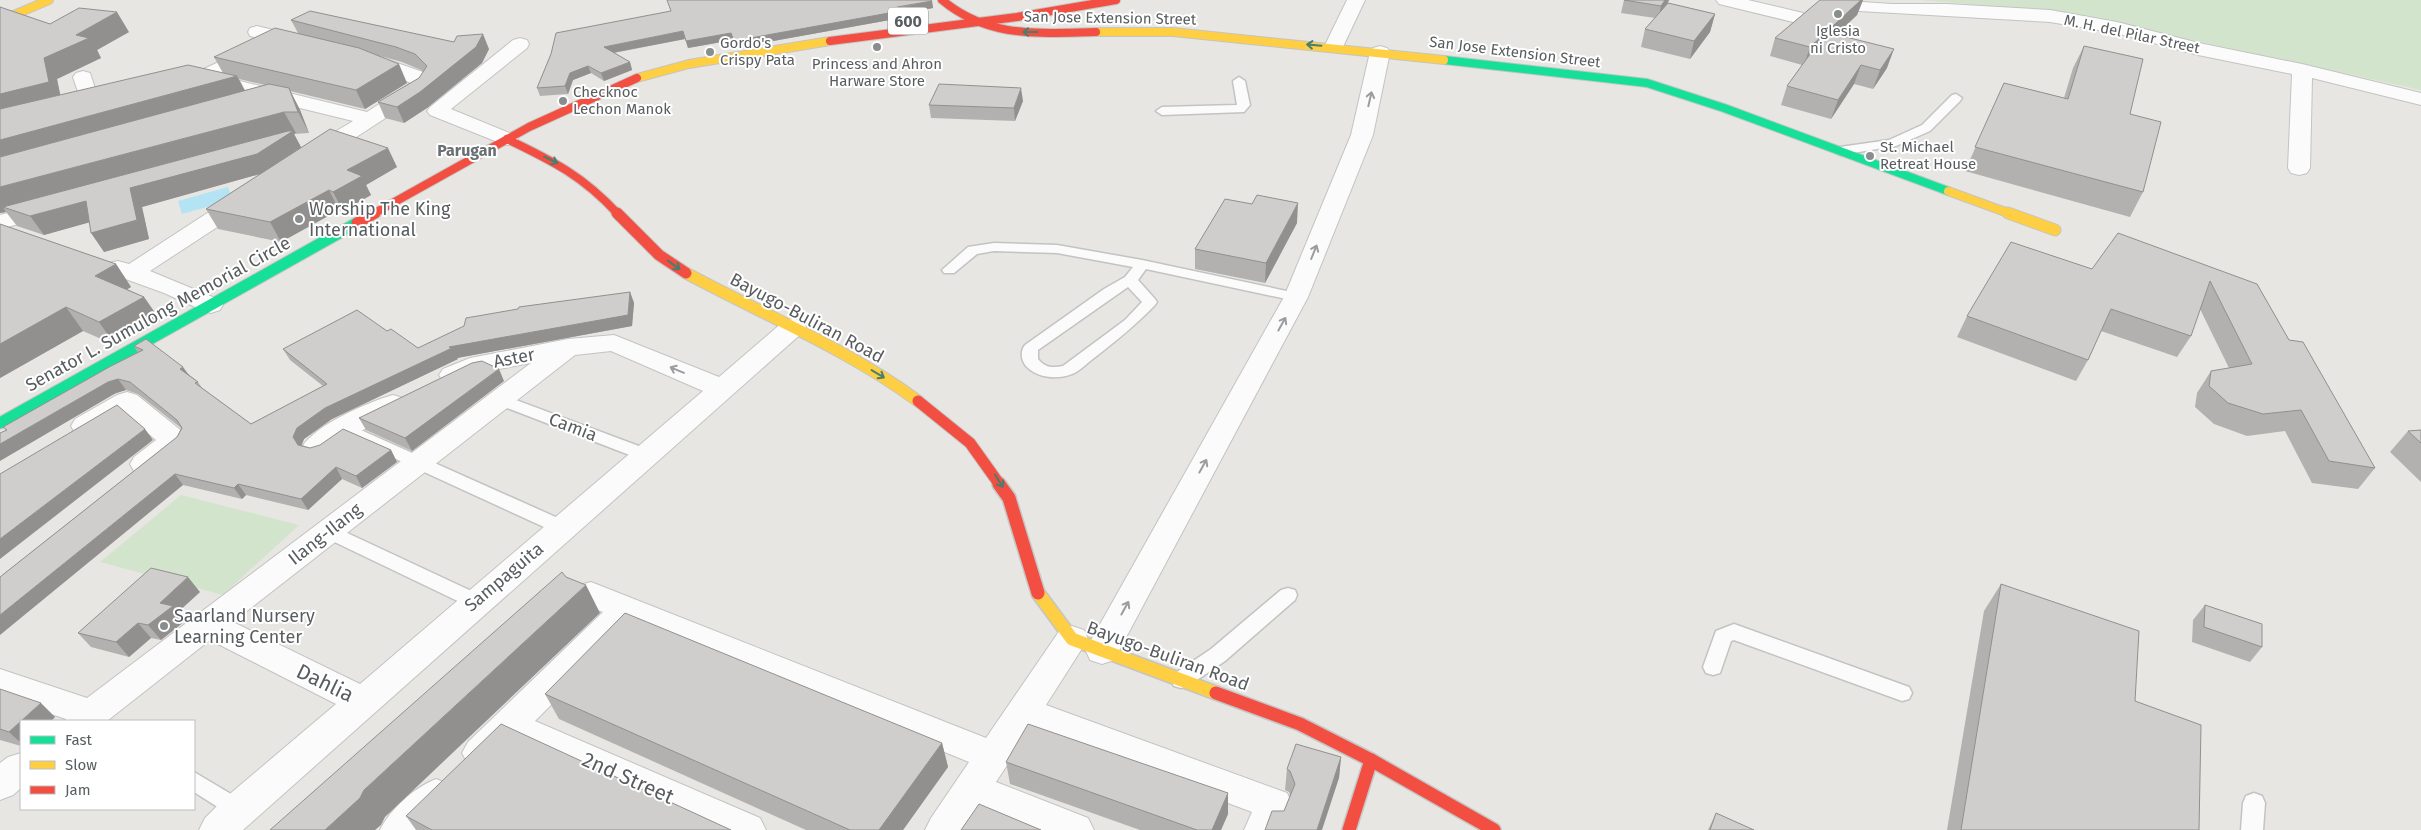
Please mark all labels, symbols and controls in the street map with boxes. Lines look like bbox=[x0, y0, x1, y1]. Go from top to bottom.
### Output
street label: San Jose Extension Street bbox=[1024, 7, 1197, 29]
road number: 600 bbox=[888, 8, 928, 34]
marker: Iglesia ni Cristo bbox=[1832, 8, 1844, 20]
street label: M. H. del Pilar Street bbox=[2062, 11, 2202, 57]
place label: Iglesia ni Cristo bbox=[1810, 22, 1866, 57]
one-way arrow bbox=[1022, 27, 1038, 37]
street label: San Jose Extension Street bbox=[1428, 33, 1602, 72]
place label: Gordo's Crispy Pata bbox=[720, 34, 795, 69]
one-way arrow bbox=[1307, 40, 1323, 50]
marker: Princess and Ahron Harware Store bbox=[871, 41, 883, 53]
marker: Gordo's Crispy Pata bbox=[704, 46, 716, 58]
place label: Princess and Ahron Harware Store bbox=[812, 55, 942, 90]
place label: Checknoc Lechon Manok bbox=[573, 83, 671, 118]
one-way arrow bbox=[1365, 92, 1375, 108]
marker: Checknoc Lechon Manok bbox=[557, 95, 569, 107]
place label: St. Michael Retreat House bbox=[1880, 138, 1976, 173]
district label: Parugan bbox=[437, 141, 497, 160]
marker: St. Michael Retreat House bbox=[1864, 150, 1876, 162]
one-way arrow bbox=[543, 156, 558, 165]
place label: Worship The King International bbox=[309, 198, 451, 241]
marker: Worship The King International bbox=[293, 213, 305, 225]
street label: Senator L. Sumulong Memorial Circle bbox=[22, 232, 294, 396]
one-way arrow bbox=[1310, 245, 1320, 260]
one-way arrow bbox=[667, 260, 681, 270]
street label: Bayugo-Buliran Road bbox=[726, 268, 888, 368]
one-way arrow bbox=[1277, 317, 1287, 331]
street label: Aster bbox=[491, 343, 537, 373]
one-way arrow bbox=[670, 365, 685, 375]
one-way arrow bbox=[871, 370, 885, 380]
street label: Camia bbox=[546, 408, 600, 446]
one-way arrow bbox=[1199, 459, 1209, 474]
one-way arrow bbox=[994, 474, 1004, 488]
street label: Ilang-Ilang bbox=[284, 498, 367, 570]
street label: Sampaguita bbox=[460, 538, 548, 616]
one-way arrow bbox=[1120, 601, 1130, 616]
place label: Saarland Nursery Learning Center bbox=[174, 605, 315, 648]
street label: Bayugo-Buliran Road bbox=[1084, 616, 1252, 696]
marker: Saarland Nursery Learning Center bbox=[158, 620, 170, 632]
street label: Dahlia bbox=[292, 658, 358, 708]
legend bbox=[20, 720, 195, 810]
text: Fast bbox=[65, 731, 92, 749]
street label: 2nd Street bbox=[578, 746, 678, 810]
text: Slow bbox=[65, 756, 97, 774]
text: Jam bbox=[65, 781, 91, 799]

